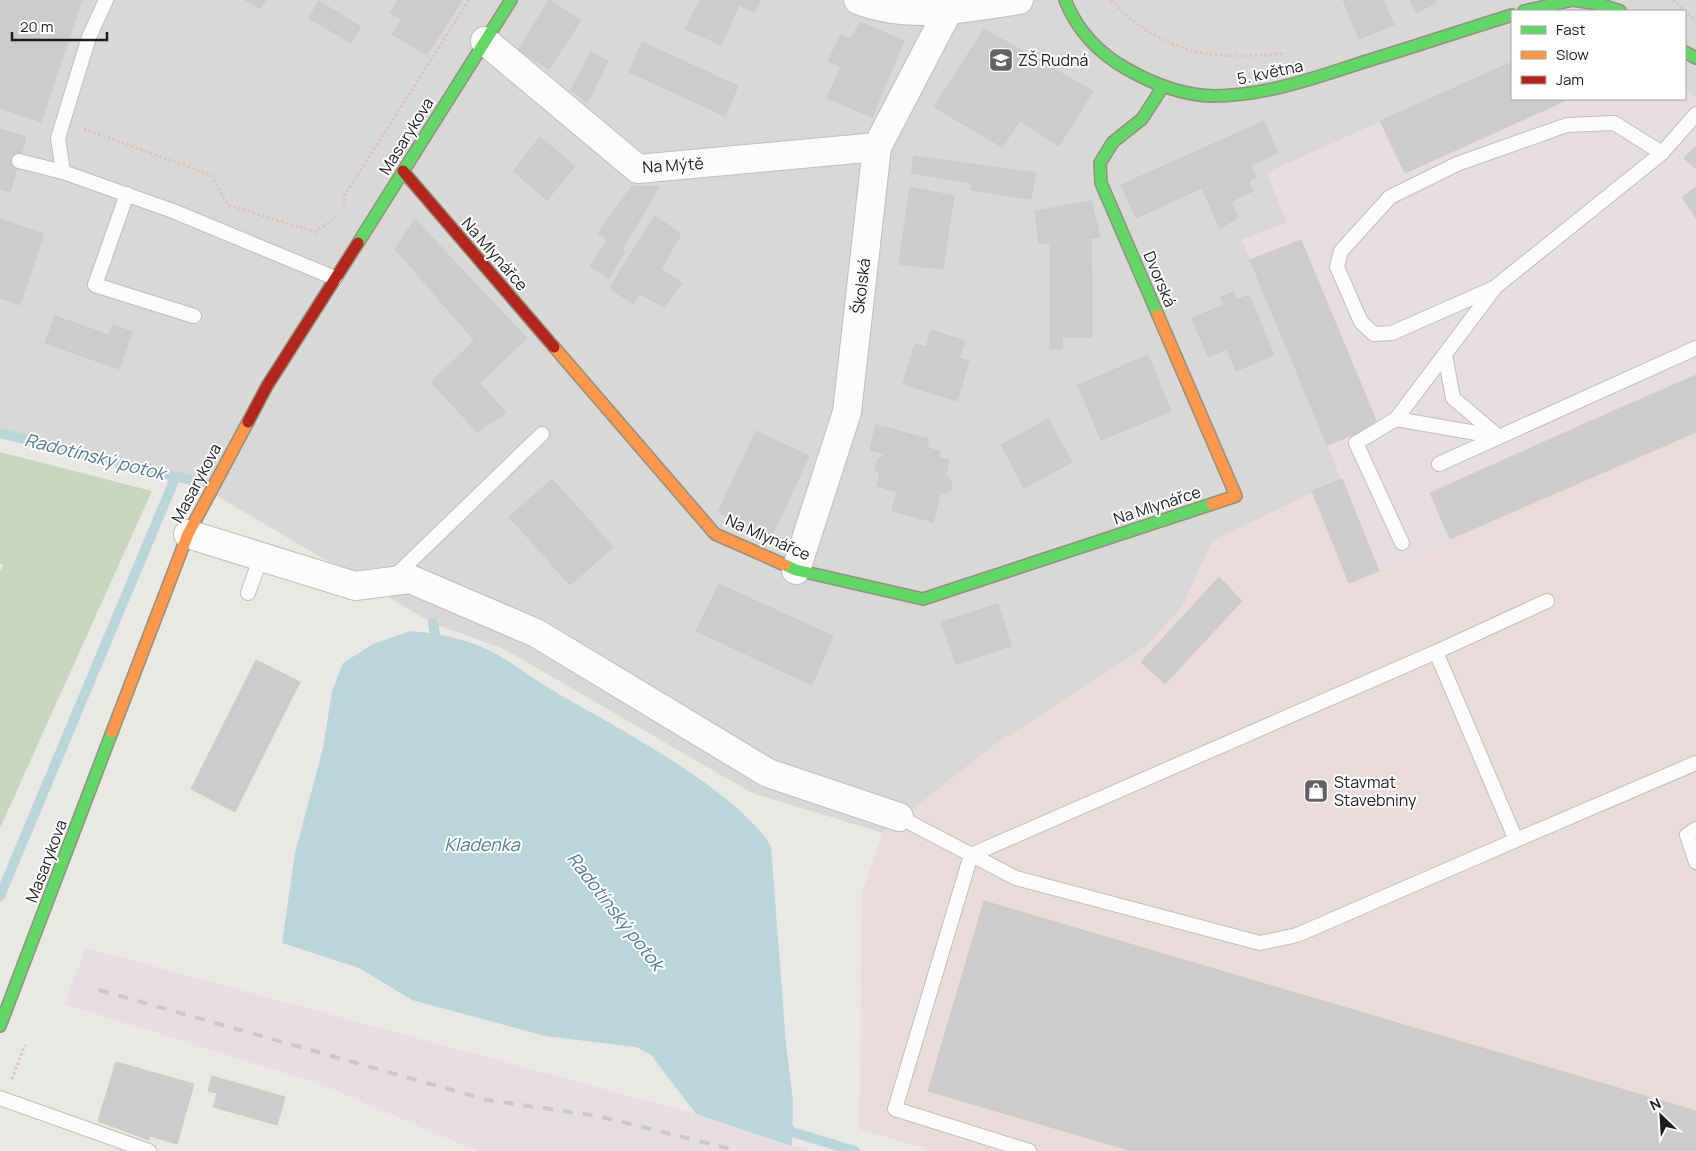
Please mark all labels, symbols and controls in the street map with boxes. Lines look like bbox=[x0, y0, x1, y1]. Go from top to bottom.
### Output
scale bar bbox=[12, 10, 108, 42]
legend bbox=[1511, 10, 1686, 100]
text: 20 m bbox=[20, 16, 53, 37]
text: Fast bbox=[1556, 19, 1585, 40]
text: Slow bbox=[1556, 44, 1589, 65]
school or university icon: ZŠ Rudná bbox=[988, 47, 1014, 73]
place label: ZŠ Rudná bbox=[1018, 49, 1088, 71]
street label: 5. května bbox=[1235, 54, 1305, 90]
text: Jam bbox=[1556, 69, 1584, 90]
street label: Masarykova bbox=[374, 93, 438, 179]
street label: Na Mýtě bbox=[642, 152, 704, 178]
street label: Na Mlynářce bbox=[457, 213, 533, 295]
street label: Dvorská bbox=[1138, 248, 1182, 310]
street label: Školská bbox=[847, 257, 875, 315]
water label: Radotínský potok bbox=[22, 427, 171, 486]
street label: Masarykova bbox=[166, 439, 226, 527]
street label: Na Mlynářce bbox=[1110, 481, 1204, 529]
street label: Na Mlynářce bbox=[722, 509, 814, 565]
place label: Stavmat Stavebniny bbox=[1334, 771, 1417, 811]
shop icon: Stavmat Stavebniny bbox=[1303, 778, 1329, 804]
street label: Masarykova bbox=[20, 816, 72, 906]
water label: Kladenka bbox=[444, 832, 521, 856]
water label: Radotínský potok bbox=[562, 847, 672, 978]
north arrow bbox=[1636, 1091, 1686, 1141]
text: N bbox=[1647, 1093, 1664, 1115]

